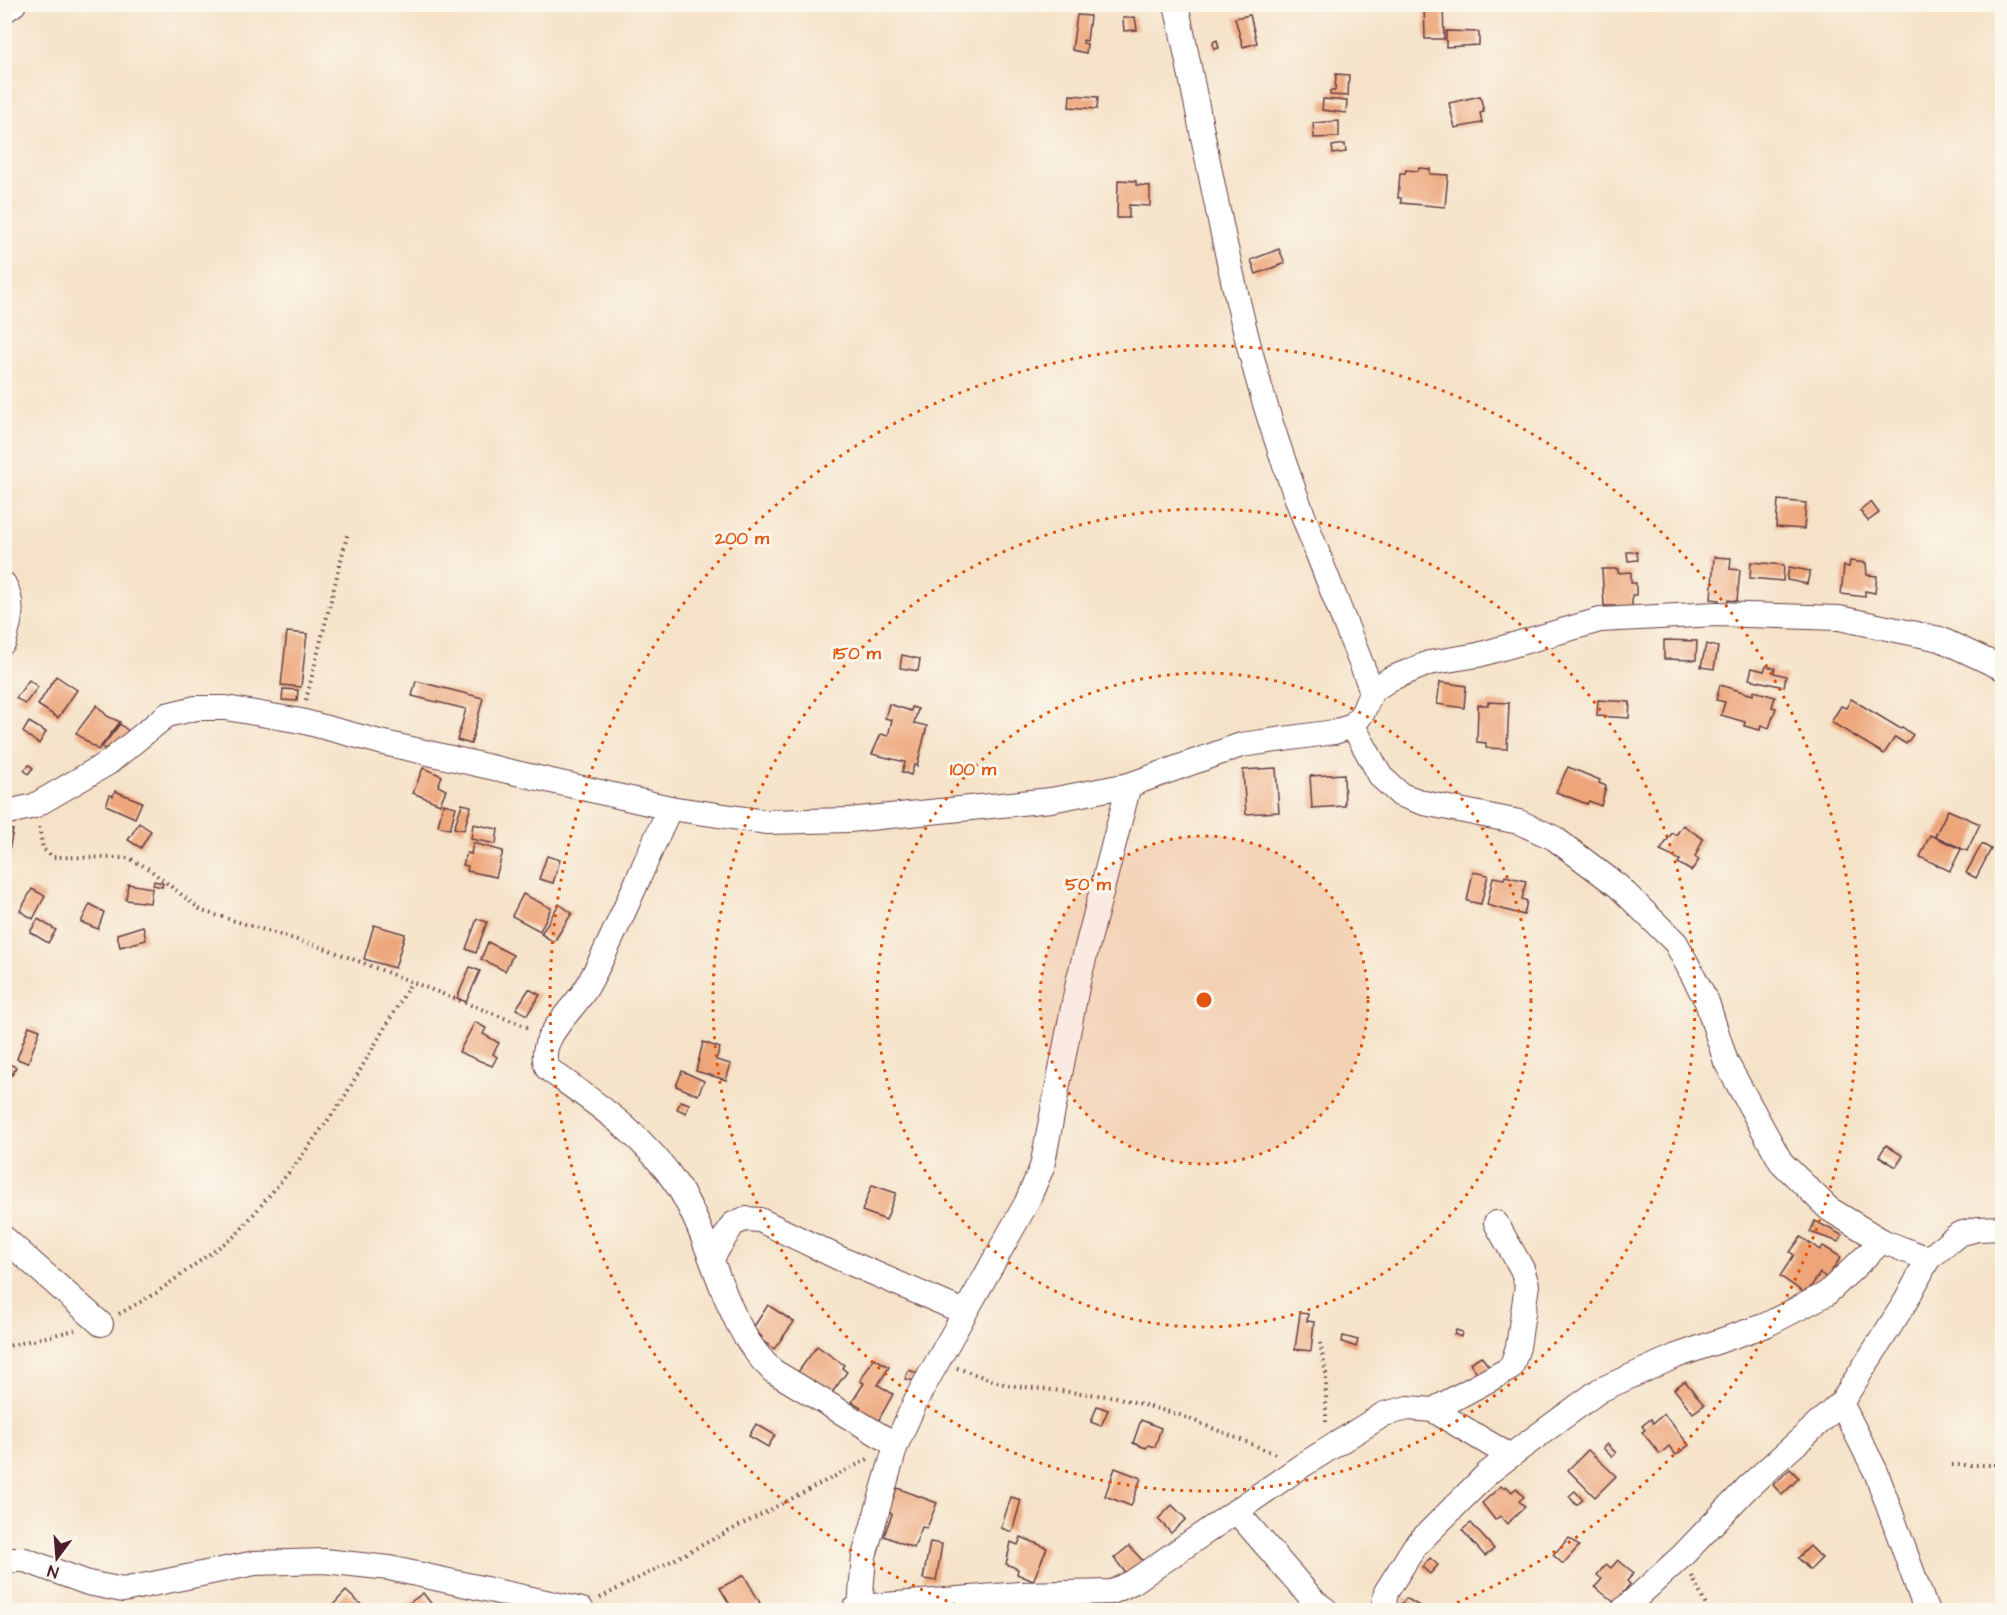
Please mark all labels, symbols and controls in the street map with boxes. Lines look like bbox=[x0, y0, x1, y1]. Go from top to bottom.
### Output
text: 200 m bbox=[714, 526, 770, 551]
text: 150 m bbox=[833, 641, 882, 666]
text: 100 m bbox=[950, 757, 997, 782]
text: 50 m bbox=[1065, 872, 1112, 897]
centre of rings bbox=[1194, 990, 1214, 1010]
north arrow bbox=[27, 1528, 87, 1588]
text: N bbox=[45, 1560, 61, 1583]

